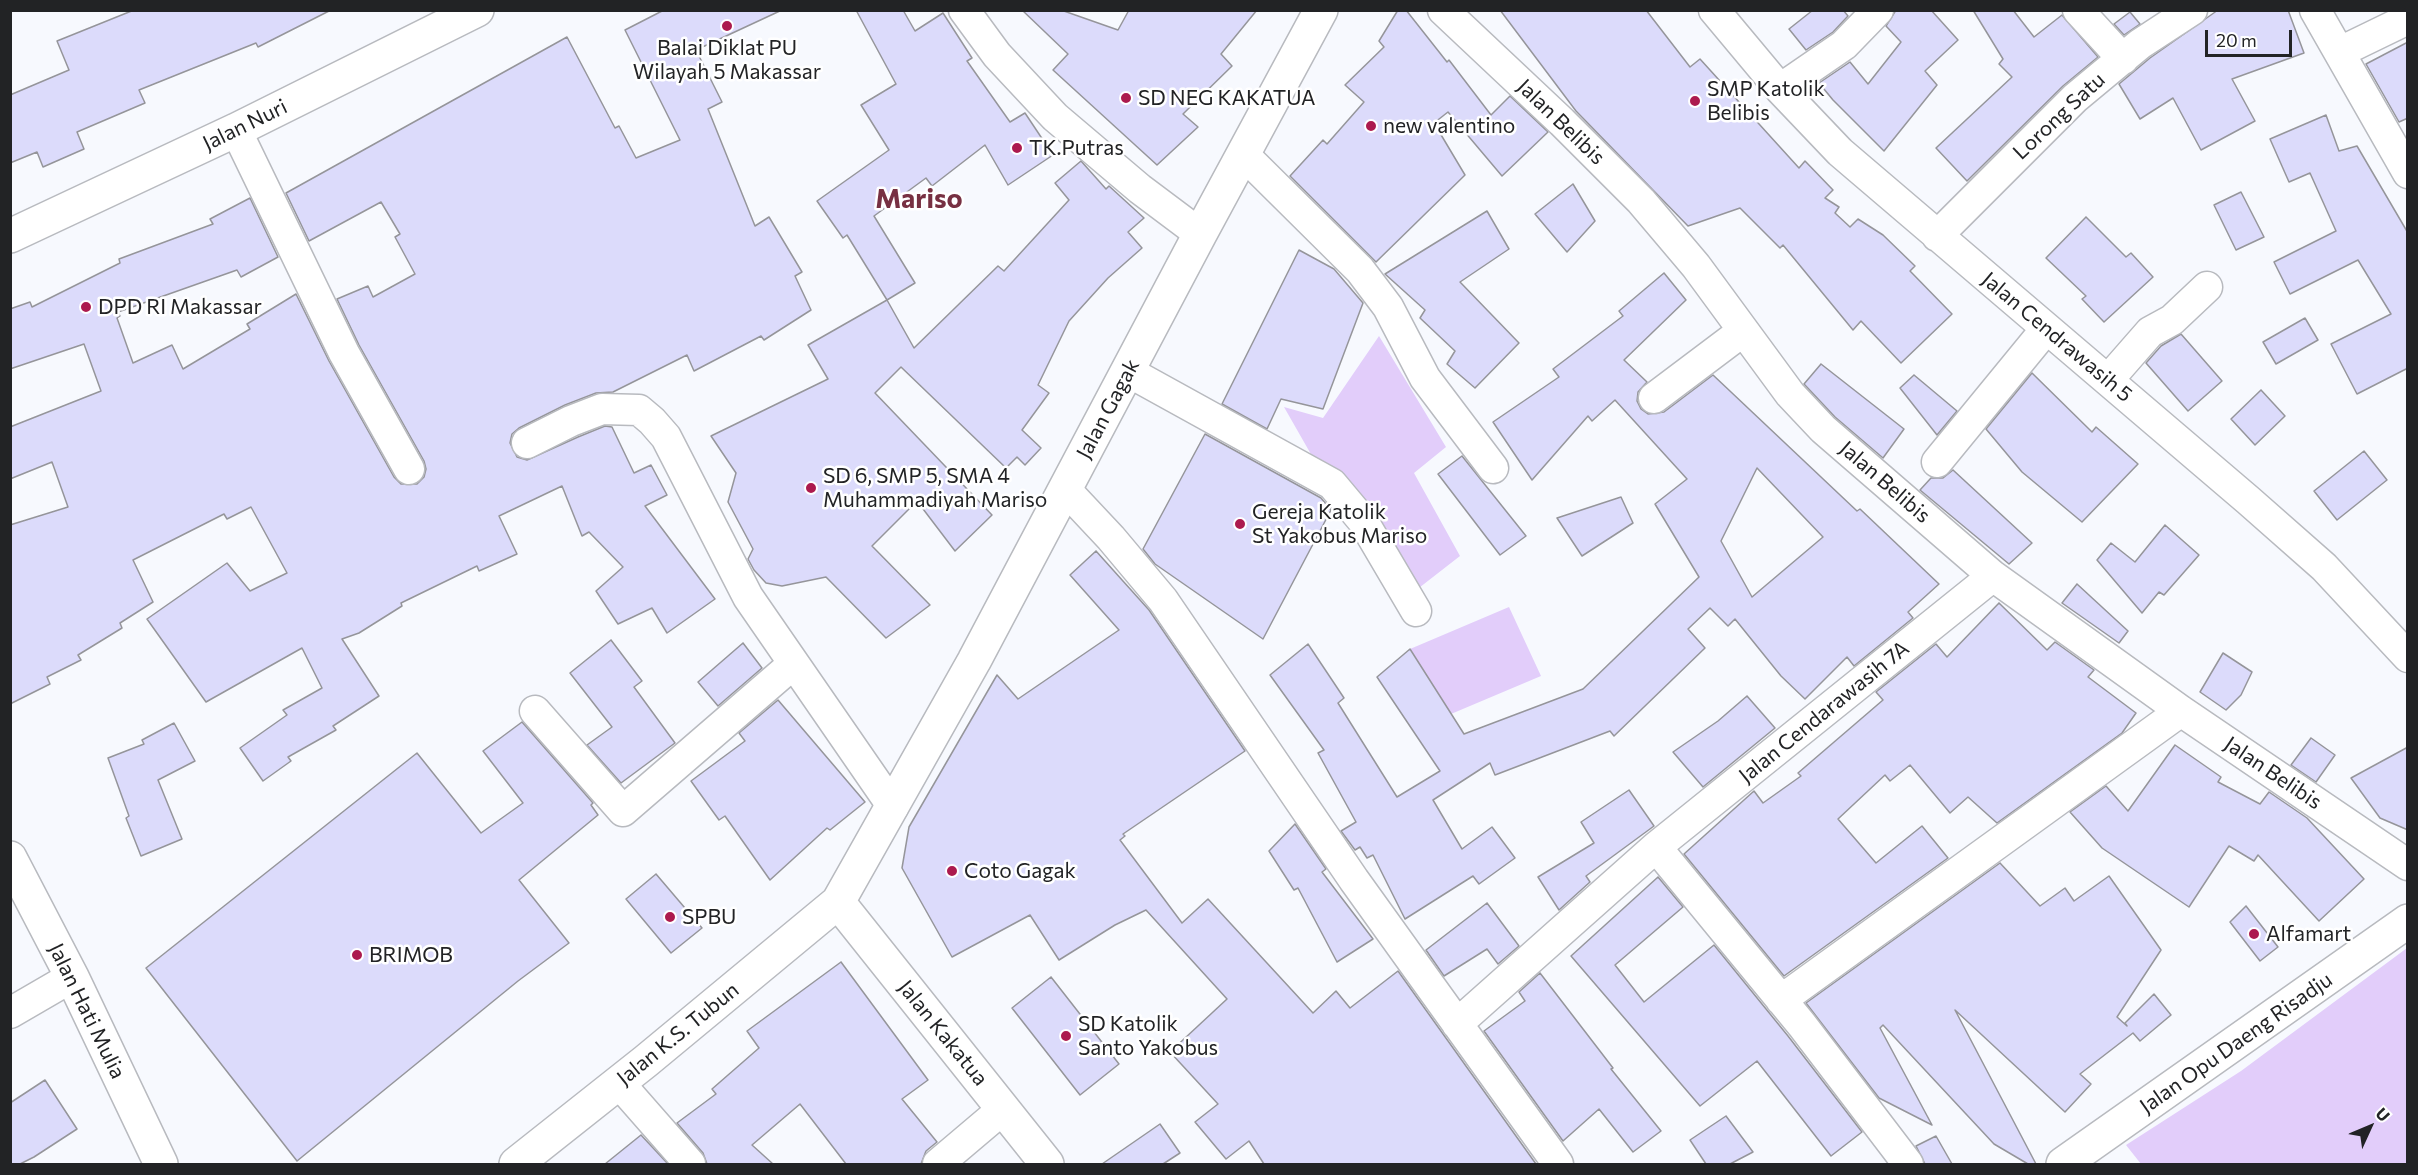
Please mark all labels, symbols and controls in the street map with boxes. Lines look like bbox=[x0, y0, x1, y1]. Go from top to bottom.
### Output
scale bar bbox=[2208, 18, 2295, 56]
marker: Balai Diklat PU Wilayah 5 Makassar bbox=[720, 19, 734, 33]
text: 20 m bbox=[2216, 29, 2257, 51]
place label: Balai Diklat PU Wilayah 5 Makassar bbox=[633, 35, 821, 85]
street label: Lorong Satu bbox=[2008, 67, 2110, 165]
street label: Jalan Belibis bbox=[1512, 74, 1610, 170]
place label: SMP Katolik Belibis bbox=[1707, 76, 1825, 126]
place label: SD NEG KAKATUA bbox=[1138, 85, 1316, 111]
marker: SD NEG KAKATUA bbox=[1119, 91, 1133, 105]
street label: Jalan Nuri bbox=[199, 94, 291, 156]
marker: SMP Katolik Belibis bbox=[1688, 94, 1702, 108]
place label: new valentino bbox=[1383, 113, 1515, 139]
marker: new valentino bbox=[1364, 119, 1378, 133]
place label: TK.Putras bbox=[1029, 135, 1124, 161]
marker: TK.Putras bbox=[1010, 141, 1024, 155]
district label: Mariso bbox=[875, 183, 963, 215]
street label: Jalan Cendrawasih 5 bbox=[1977, 267, 2137, 407]
place label: DPD RI Makassar bbox=[98, 294, 262, 320]
marker: DPD RI Makassar bbox=[79, 300, 93, 314]
street label: Jalan Gagak bbox=[1071, 355, 1145, 463]
street label: Jalan Belibis bbox=[1834, 436, 1936, 528]
place label: SD 6, SMP 5, SMA 4 Muhammadiyah Mariso bbox=[823, 463, 1047, 513]
marker: SD 6, SMP 5, SMA 4 Muhammadiyah Mariso bbox=[804, 481, 818, 495]
place label: Gereja Katolik St Yakobus Mariso bbox=[1252, 499, 1427, 549]
marker: Gereja Katolik St Yakobus Mariso bbox=[1233, 517, 1247, 531]
street label: Jalan Cendarawasih 7A bbox=[1734, 636, 1914, 788]
street label: Jalan Belibis bbox=[2219, 731, 2327, 815]
place label: Coto Gagak bbox=[964, 858, 1076, 884]
marker: Coto Gagak bbox=[945, 864, 959, 878]
place label: SPBU bbox=[682, 904, 736, 930]
marker: SPBU bbox=[663, 910, 677, 924]
place label: Alfamart bbox=[2266, 921, 2351, 947]
marker: Alfamart bbox=[2247, 927, 2261, 941]
street label: Jalan Hati Mulia bbox=[43, 939, 131, 1083]
place label: BRIMOB bbox=[369, 942, 453, 968]
marker: BRIMOB bbox=[350, 948, 364, 962]
street label: Jalan Opu Daeng Risadju bbox=[2135, 967, 2337, 1119]
street label: Jalan Kakatua bbox=[893, 975, 993, 1091]
street label: Jalan K.S. Tubun bbox=[612, 977, 744, 1091]
place label: SD Katolik Santo Yakobus bbox=[1078, 1011, 1218, 1061]
marker: SD Katolik Santo Yakobus bbox=[1059, 1029, 1073, 1043]
north arrow bbox=[2340, 1097, 2400, 1157]
text: U bbox=[2372, 1103, 2394, 1125]

